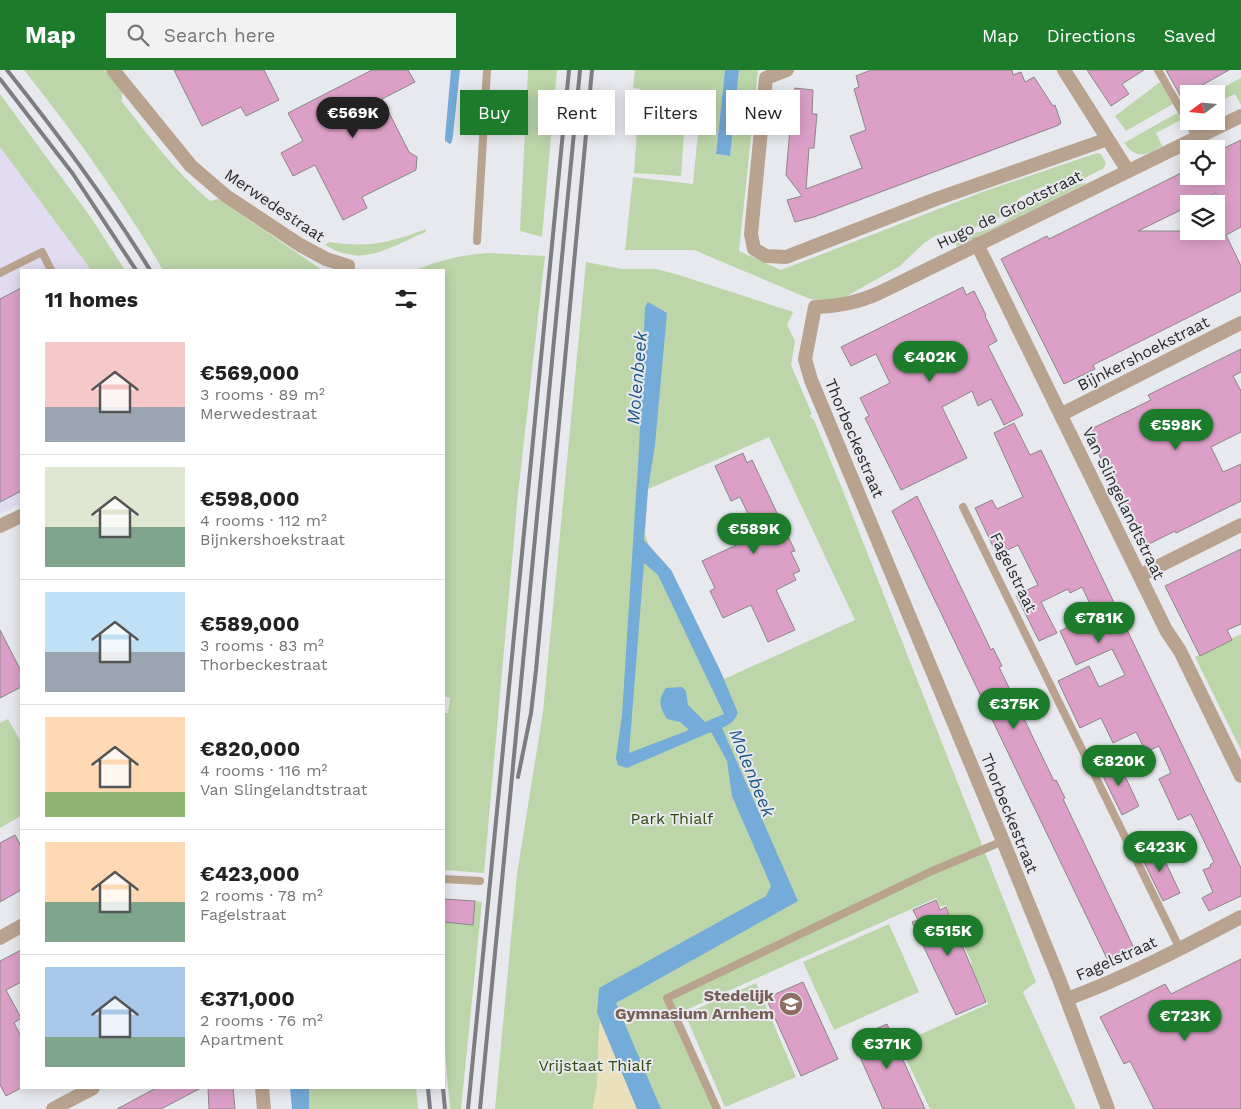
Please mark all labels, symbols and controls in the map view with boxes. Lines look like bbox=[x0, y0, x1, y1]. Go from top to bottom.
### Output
search box bbox=[106, 13, 456, 58]
text: Map bbox=[25, 21, 76, 49]
icon: search bbox=[124, 21, 152, 49]
text: Search here bbox=[164, 24, 275, 47]
text: Map bbox=[982, 25, 1019, 46]
text: Directions bbox=[1047, 25, 1136, 46]
text: Saved bbox=[1164, 25, 1216, 46]
north arrow bbox=[1180, 85, 1225, 130]
map controls bbox=[1180, 85, 1225, 240]
chip: Buy bbox=[460, 90, 528, 135]
chip: Rent bbox=[538, 90, 615, 135]
chip: Filters bbox=[625, 90, 716, 135]
chip: New bbox=[726, 90, 800, 135]
pin: €569K bbox=[318, 97, 388, 139]
text: €569K bbox=[327, 103, 379, 122]
button: locate bbox=[1180, 140, 1225, 185]
street label: Merwedestraat bbox=[221, 165, 329, 246]
street label: Hugo de Grootstraat bbox=[933, 166, 1085, 253]
button: layers bbox=[1180, 195, 1225, 240]
icon: filters bbox=[392, 285, 420, 313]
text: 11 homes bbox=[45, 287, 138, 312]
street label: Bijnkershoekstraat bbox=[1074, 312, 1212, 395]
water label: Molenbeek bbox=[622, 329, 651, 425]
pin: €402K bbox=[895, 340, 965, 383]
text: €402K bbox=[904, 347, 956, 366]
text: €569,000 bbox=[200, 360, 299, 385]
icon: home bbox=[85, 362, 145, 422]
street label: Thorbeckestraat bbox=[821, 376, 888, 501]
text: 3 rooms · 89 m² bbox=[200, 385, 325, 404]
text: Merwedestraat bbox=[200, 404, 317, 423]
pin: €598K bbox=[1141, 408, 1211, 451]
text: €598K bbox=[1150, 415, 1202, 434]
street label: Van Slingelandtstraat bbox=[1078, 424, 1169, 583]
text: €598,000 bbox=[200, 486, 300, 511]
icon: home bbox=[85, 487, 145, 547]
text: 4 rooms · 112 m² bbox=[200, 511, 327, 530]
pin: €589K bbox=[719, 512, 789, 555]
text: €589K bbox=[728, 519, 780, 538]
street label: Fagelstraat bbox=[986, 529, 1041, 616]
text: Bijnkershoekstraat bbox=[200, 530, 345, 549]
pin: €781K bbox=[1064, 602, 1134, 644]
text: €781K bbox=[1075, 608, 1123, 627]
text: €589,000 bbox=[200, 611, 299, 636]
icon: home bbox=[85, 612, 145, 672]
text: 3 rooms · 83 m² bbox=[200, 636, 324, 655]
text: Thorbeckestraat bbox=[200, 655, 328, 674]
pin: €375K bbox=[979, 688, 1049, 730]
text: €375K bbox=[989, 694, 1039, 713]
water label: Molenbeek bbox=[725, 726, 780, 821]
text: €820,000 bbox=[200, 736, 300, 761]
icon: home bbox=[85, 737, 145, 797]
pin: €820K bbox=[1084, 744, 1154, 787]
street label: Thorbeckestraat bbox=[977, 750, 1042, 876]
text: €820K bbox=[1093, 751, 1145, 770]
text: 4 rooms · 116 m² bbox=[200, 761, 327, 780]
text: Van Slingelandtstraat bbox=[200, 780, 367, 799]
park label: Park Thialf bbox=[631, 809, 714, 828]
pin: €423K bbox=[1125, 830, 1195, 873]
text: €423K bbox=[1134, 837, 1186, 856]
text: €423,000 bbox=[200, 861, 300, 886]
icon: home bbox=[85, 862, 145, 922]
text: 2 rooms · 78 m² bbox=[200, 886, 323, 905]
text: Fagelstraat bbox=[200, 905, 287, 924]
pin: €515K bbox=[913, 914, 983, 957]
text: €515K bbox=[924, 921, 972, 940]
street label: Fagelstraat bbox=[1073, 932, 1160, 985]
text: €371,000 bbox=[200, 986, 295, 1011]
place label: Stedelijk Gymnasium Arnhem bbox=[615, 986, 774, 1023]
icon: home bbox=[85, 987, 145, 1047]
school or university icon: Stedelijk Gymnasium Arnhem bbox=[778, 991, 804, 1017]
pin: €723K bbox=[1150, 1000, 1220, 1042]
text: €723K bbox=[1159, 1006, 1211, 1025]
text: 2 rooms · 76 m² bbox=[200, 1011, 323, 1030]
pin: €371K bbox=[852, 1028, 922, 1070]
text: Apartment bbox=[200, 1030, 283, 1049]
text: €371K bbox=[863, 1034, 911, 1053]
park label: Vrijstaat Thialf bbox=[538, 1056, 652, 1075]

